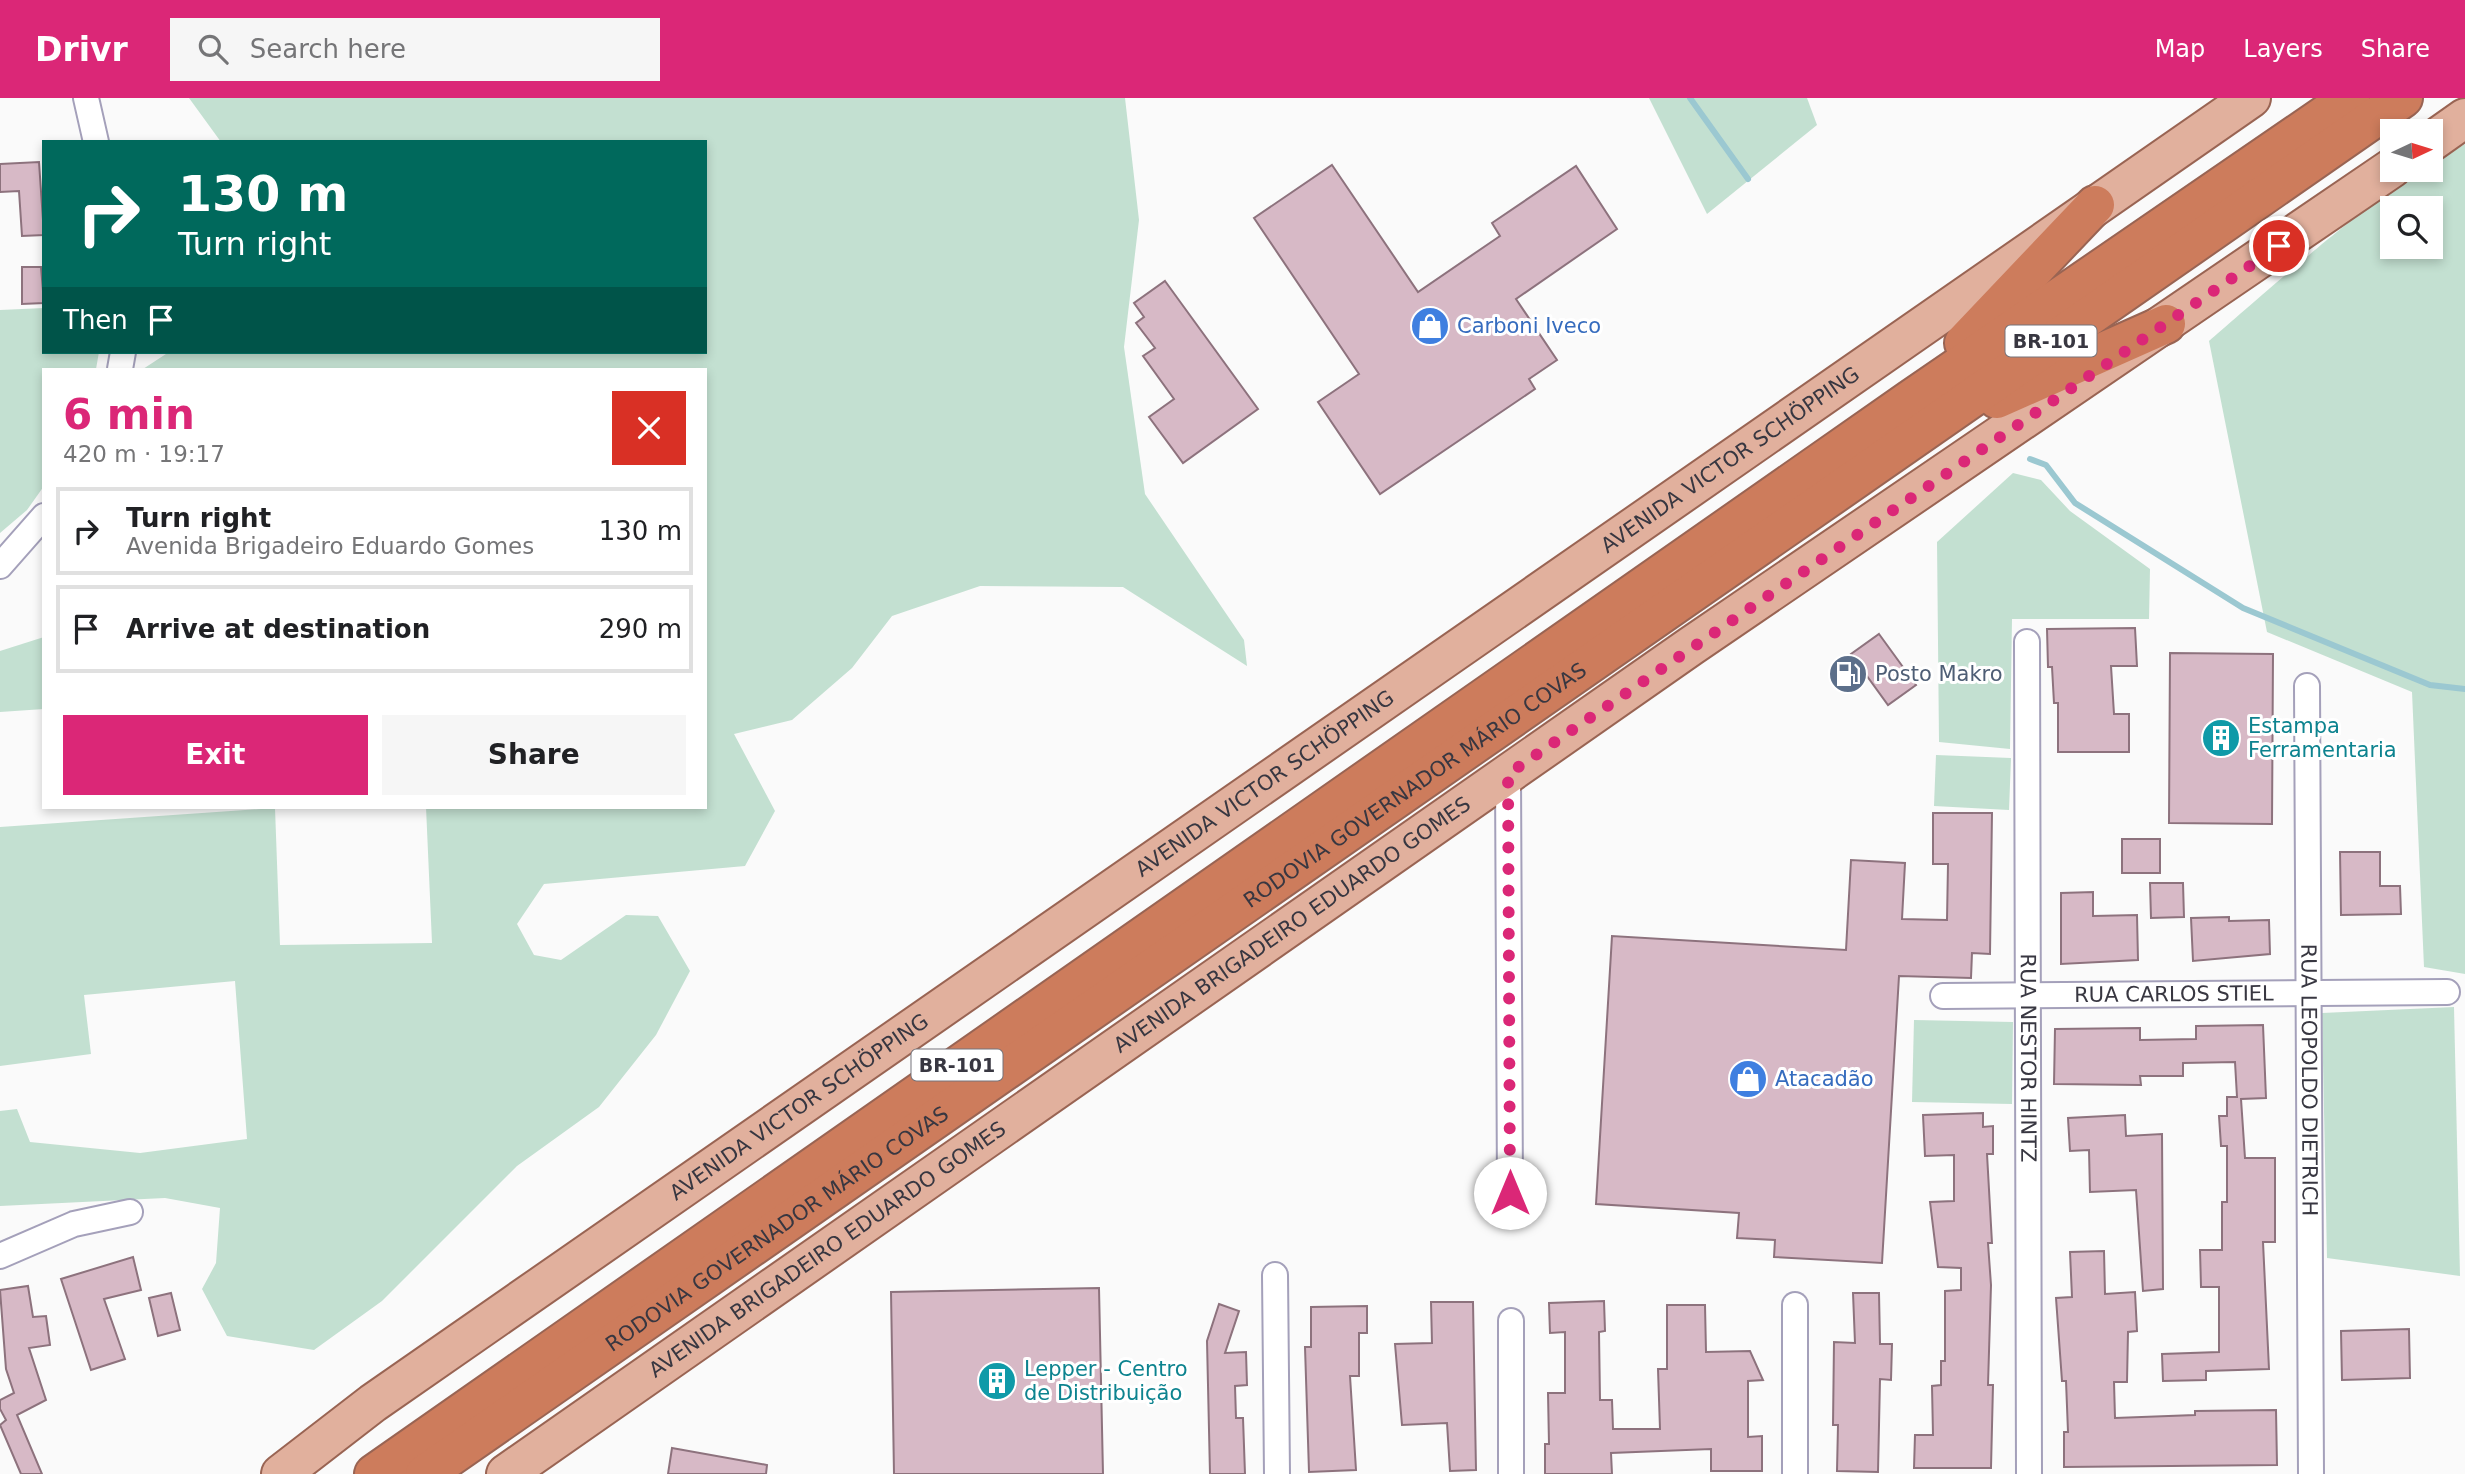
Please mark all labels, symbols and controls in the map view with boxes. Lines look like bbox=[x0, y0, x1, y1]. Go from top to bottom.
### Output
search box bbox=[170, 18, 660, 81]
text: Drivr bbox=[35, 30, 128, 69]
icon: search bbox=[194, 30, 232, 68]
text: Search here bbox=[250, 34, 406, 64]
text: Map bbox=[2155, 35, 2205, 63]
text: Layers bbox=[2243, 35, 2323, 63]
text: Share bbox=[2361, 35, 2430, 63]
north arrow bbox=[2380, 119, 2443, 182]
map controls bbox=[2380, 119, 2443, 259]
text: 130 m bbox=[178, 166, 348, 223]
icon: right bbox=[63, 168, 154, 259]
button: search bbox=[2380, 196, 2443, 259]
pin bbox=[2249, 216, 2309, 276]
text: Turn right bbox=[178, 225, 331, 263]
icon: arrive bbox=[2260, 227, 2298, 265]
icon: arrive bbox=[142, 301, 180, 339]
text: Then bbox=[63, 305, 128, 335]
shop icon: Carboni Iveco bbox=[1409, 305, 1451, 347]
place label: Carboni Iveco bbox=[1457, 314, 1601, 338]
road number: BR-101 bbox=[2006, 326, 2096, 356]
street label: AVENIDA VICTOR SCHÖPPING bbox=[1596, 362, 1864, 558]
text: 6 min bbox=[63, 390, 195, 439]
button: close bbox=[612, 391, 686, 465]
text: 420 m · 19:17 bbox=[63, 441, 225, 467]
text: Turn right bbox=[126, 503, 271, 533]
icon: right bbox=[67, 512, 105, 550]
text: 130 m bbox=[599, 516, 682, 546]
text: Avenida Brigadeiro Eduardo Gomes bbox=[126, 533, 534, 559]
icon: arrive bbox=[67, 610, 105, 648]
text: Arrive at destination bbox=[126, 614, 430, 644]
text: 290 m bbox=[599, 614, 682, 644]
fuel station icon: Posto Makro bbox=[1827, 653, 1869, 695]
street label: RODOVIA GOVERNADOR MÁRIO COVAS bbox=[1239, 658, 1591, 913]
place label: Posto Makro bbox=[1875, 662, 2003, 686]
street label: AVENIDA VICTOR SCHÖPPING bbox=[1131, 685, 1398, 881]
place label: Estampa Ferramentaria bbox=[2248, 714, 2397, 762]
button: Exit bbox=[63, 715, 368, 795]
button: Share bbox=[382, 715, 686, 795]
building icon: Estampa Ferramentaria bbox=[2200, 717, 2242, 759]
street label: AVENIDA BRIGADEIRO EDUARDO GOMES bbox=[1109, 792, 1475, 1058]
street label: RUA LEOPOLDO DIETRICH bbox=[2296, 944, 2322, 1216]
street label: RUA NESTOR HINTZ bbox=[2016, 953, 2040, 1163]
street label: RUA CARLOS STIEL bbox=[2074, 981, 2274, 1007]
street label: AVENIDA VICTOR SCHÖPPING bbox=[665, 1009, 933, 1205]
road number: BR-101 bbox=[912, 1049, 1002, 1080]
shop icon: Atacadão bbox=[1727, 1058, 1769, 1100]
place label: Atacadão bbox=[1775, 1067, 1874, 1091]
street label: RODOVIA GOVERNADOR MÁRIO COVAS bbox=[601, 1102, 953, 1357]
street label: AVENIDA BRIGADEIRO EDUARDO GOMES bbox=[644, 1117, 1010, 1382]
position arrow bbox=[1473, 1156, 1547, 1230]
place label: Lepper - Centro de Distribuição bbox=[1024, 1357, 1188, 1405]
building icon: Lepper - Centro de Distribuição bbox=[976, 1360, 1018, 1402]

